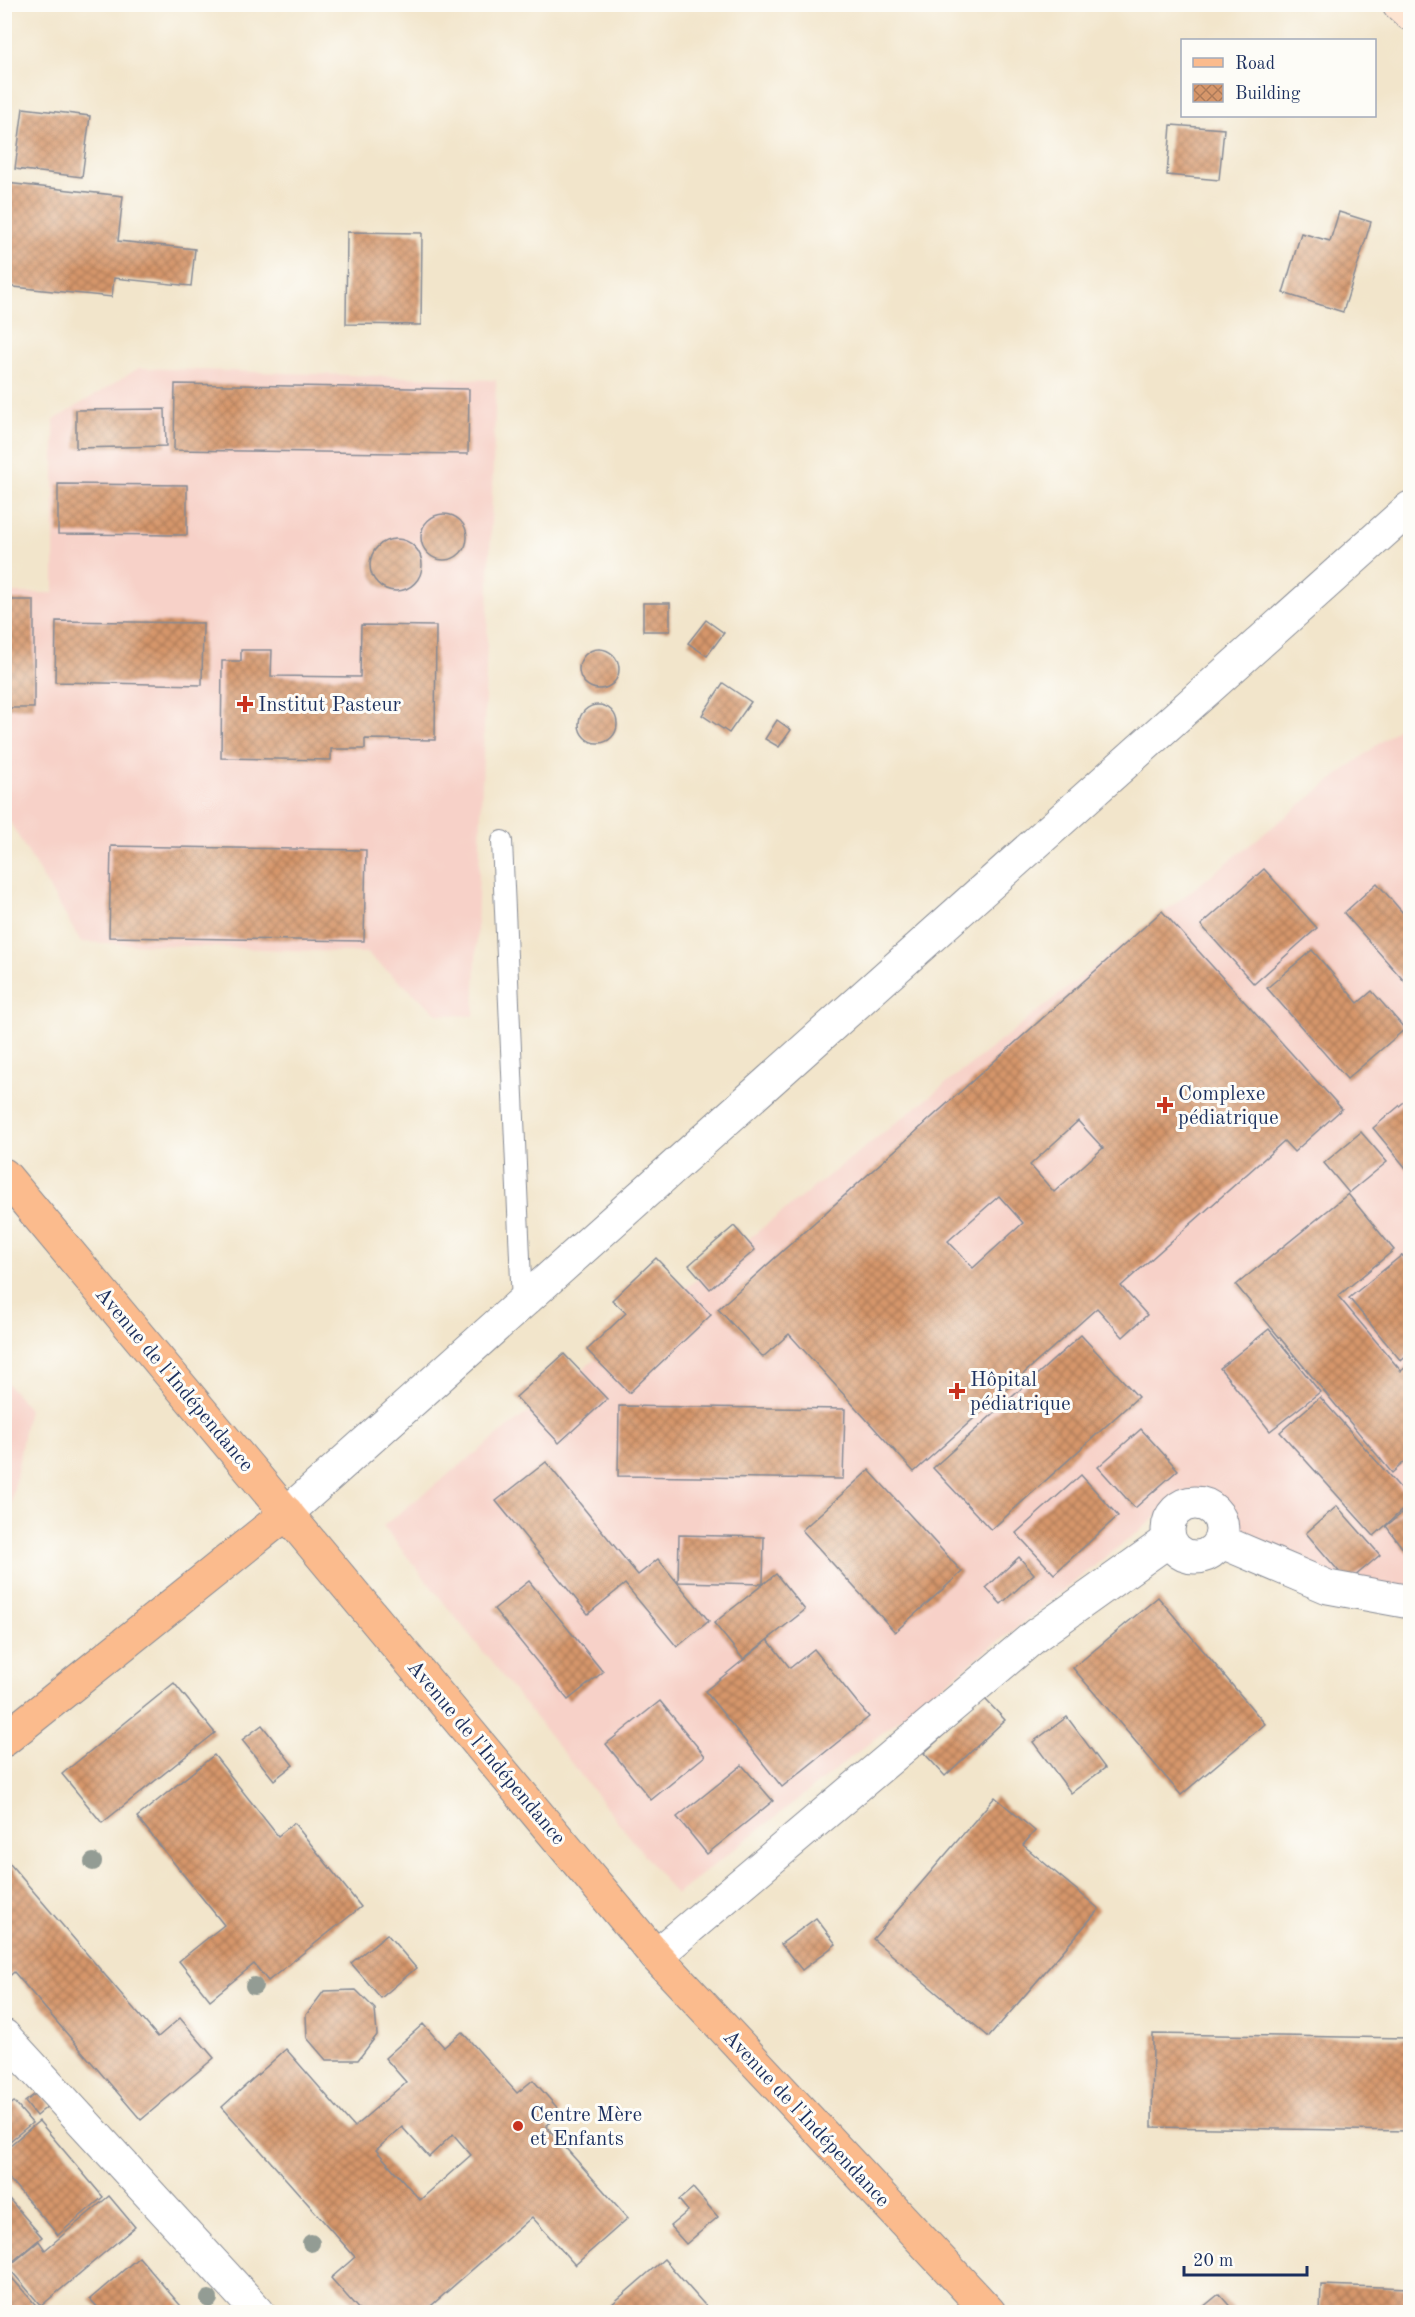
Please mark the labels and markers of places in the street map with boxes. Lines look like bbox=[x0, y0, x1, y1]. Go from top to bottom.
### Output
marker: Institut Pasteur bbox=[236, 695, 254, 713]
place label: Institut Pasteur bbox=[258, 695, 402, 716]
place label: Complexe pédiatrique bbox=[1178, 1084, 1279, 1129]
marker: Complexe pédiatrique bbox=[1156, 1096, 1174, 1114]
place label: Hôpital pédiatrique bbox=[970, 1370, 1071, 1415]
marker: Hôpital pédiatrique bbox=[948, 1382, 966, 1400]
place label: Centre Mère et Enfants bbox=[530, 2105, 642, 2150]
marker: Centre Mère et Enfants bbox=[511, 2119, 525, 2133]

